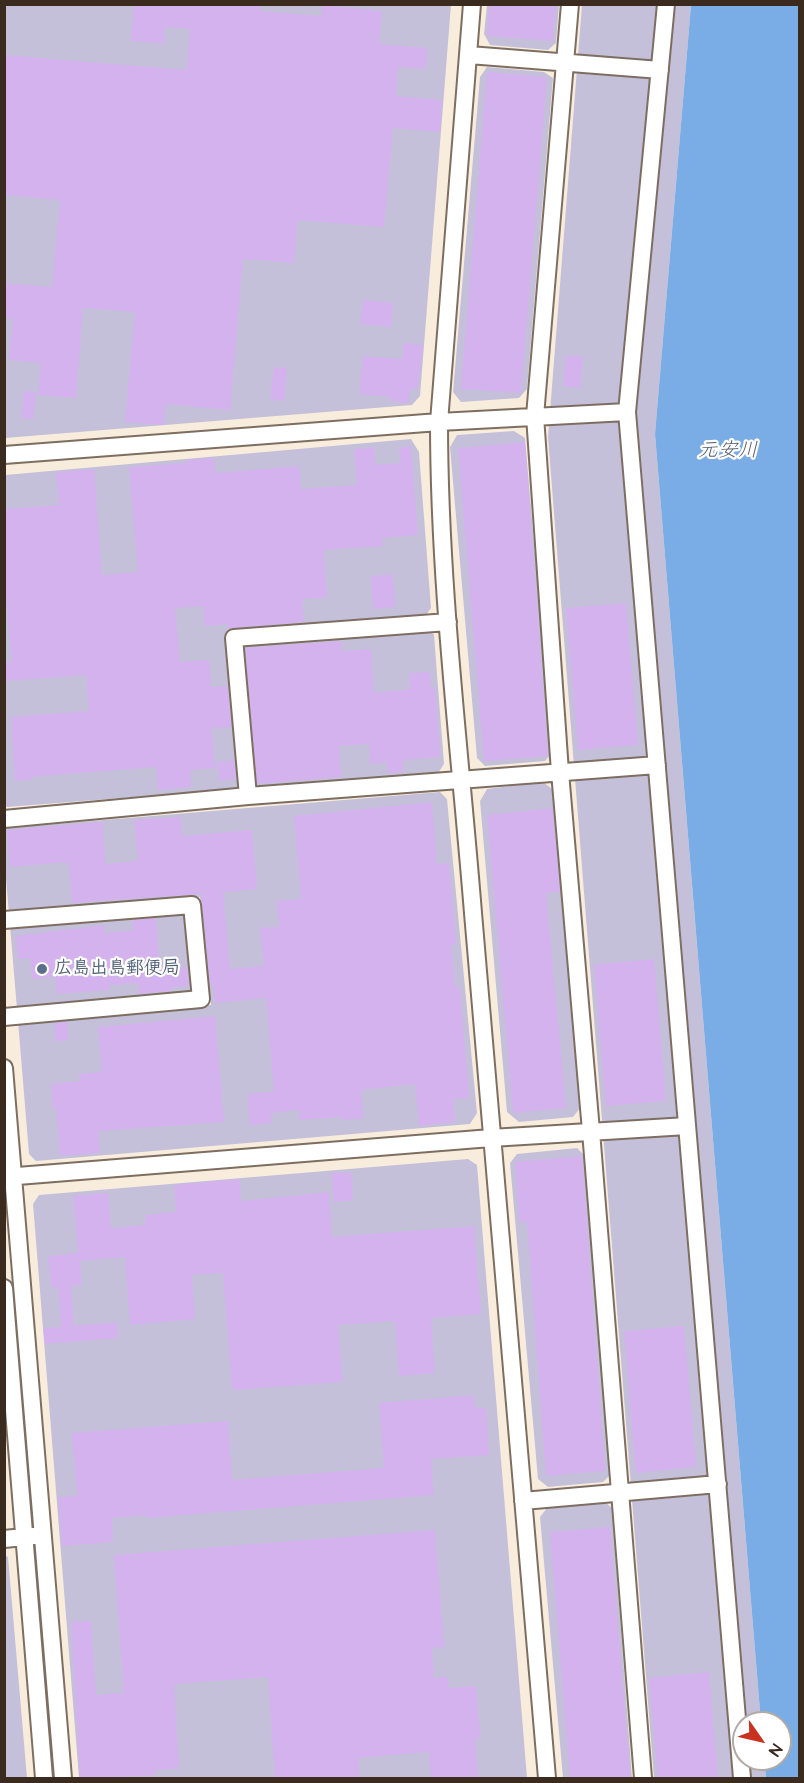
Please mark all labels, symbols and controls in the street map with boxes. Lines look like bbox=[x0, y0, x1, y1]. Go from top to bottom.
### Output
water label: 元安川 bbox=[698, 440, 758, 464]
place label: 広島出島郵便局 bbox=[54, 958, 180, 980]
marker: 広島出島郵便局 bbox=[35, 962, 49, 976]
north arrow bbox=[732, 1711, 792, 1771]
text: N bbox=[763, 1740, 787, 1760]

